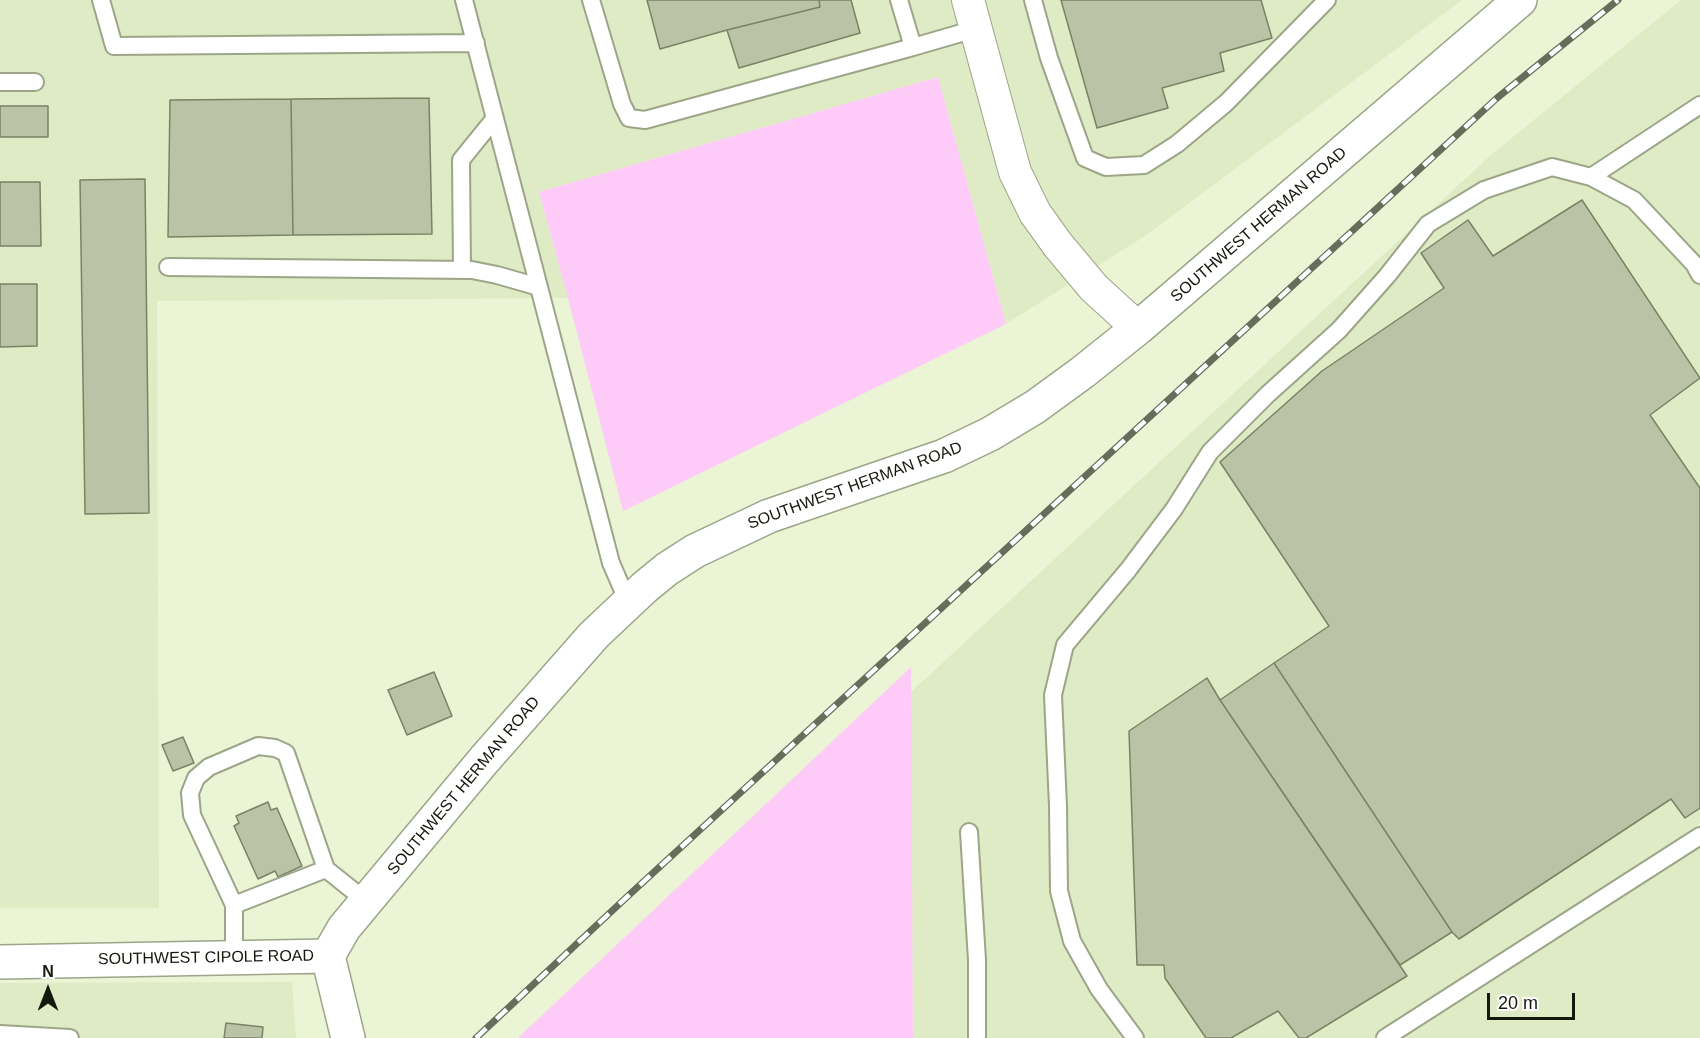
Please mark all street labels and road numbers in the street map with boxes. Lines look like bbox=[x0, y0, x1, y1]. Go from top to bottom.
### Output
street label: SOUTHWEST HERMAN ROAD bbox=[1167, 143, 1351, 307]
street label: SOUTHWEST HERMAN ROAD bbox=[745, 438, 965, 534]
street label: SOUTHWEST HERMAN ROAD bbox=[384, 693, 544, 879]
street label: SOUTHWEST CIPOLE ROAD bbox=[98, 947, 314, 969]

